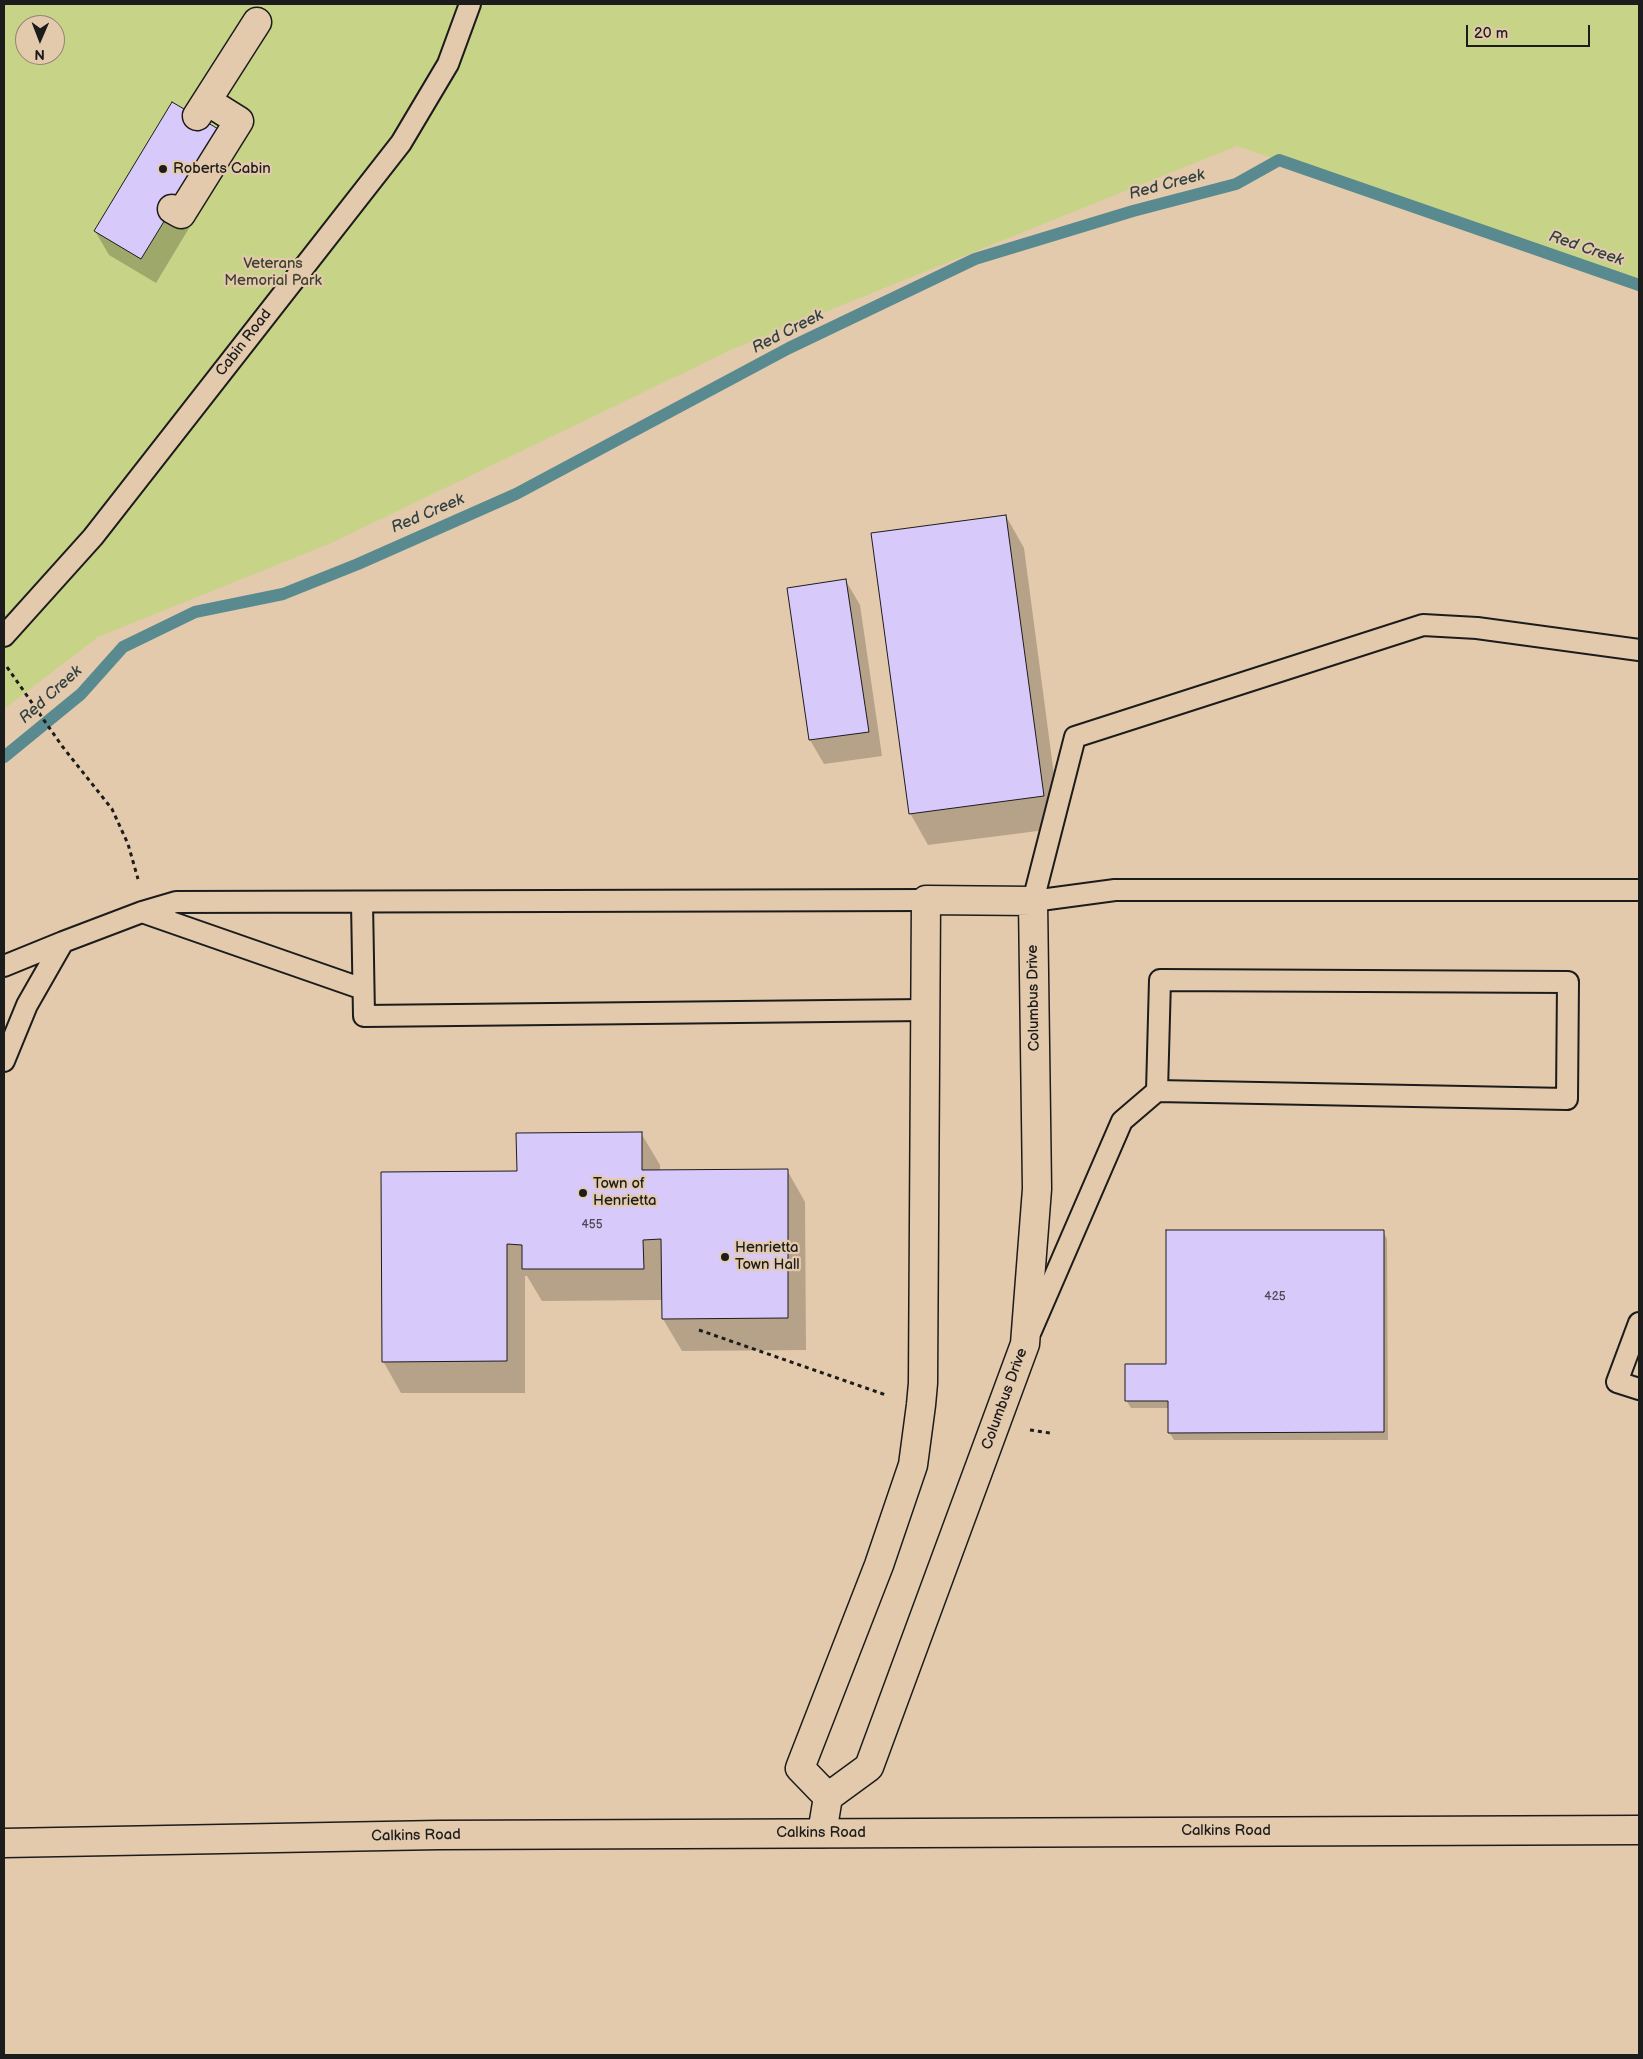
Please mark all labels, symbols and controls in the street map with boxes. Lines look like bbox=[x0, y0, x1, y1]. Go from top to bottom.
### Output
north arrow bbox=[15, 15, 65, 65]
scale bar bbox=[1468, 15, 1592, 47]
text: 20 m bbox=[1474, 24, 1508, 43]
text: N bbox=[34, 46, 45, 63]
place label: Roberts Cabin bbox=[173, 160, 271, 178]
marker: Roberts Cabin bbox=[157, 163, 169, 175]
water label: Red Creek bbox=[1127, 166, 1207, 204]
water label: Red Creek bbox=[1546, 227, 1626, 271]
park label: Veterans Memorial Park bbox=[224, 255, 322, 290]
street label: Cabin Road bbox=[212, 306, 276, 380]
water label: Red Creek bbox=[749, 306, 827, 358]
water label: Red Creek bbox=[389, 490, 467, 538]
water label: Red Creek bbox=[16, 662, 86, 728]
street label: Columbus Drive bbox=[1024, 944, 1044, 1052]
place label: Town of Henrietta bbox=[593, 1175, 656, 1210]
marker: Town of Henrietta bbox=[577, 1187, 589, 1199]
house number: 455 bbox=[581, 1218, 603, 1232]
place label: Henrietta Town Hall bbox=[735, 1239, 800, 1274]
marker: Henrietta Town Hall bbox=[719, 1251, 731, 1263]
house number: 425 bbox=[1264, 1290, 1286, 1304]
street label: Columbus Drive bbox=[978, 1346, 1032, 1452]
street label: Calkins Road bbox=[1181, 1822, 1271, 1840]
street label: Calkins Road bbox=[776, 1824, 866, 1842]
street label: Calkins Road bbox=[371, 1826, 461, 1846]

